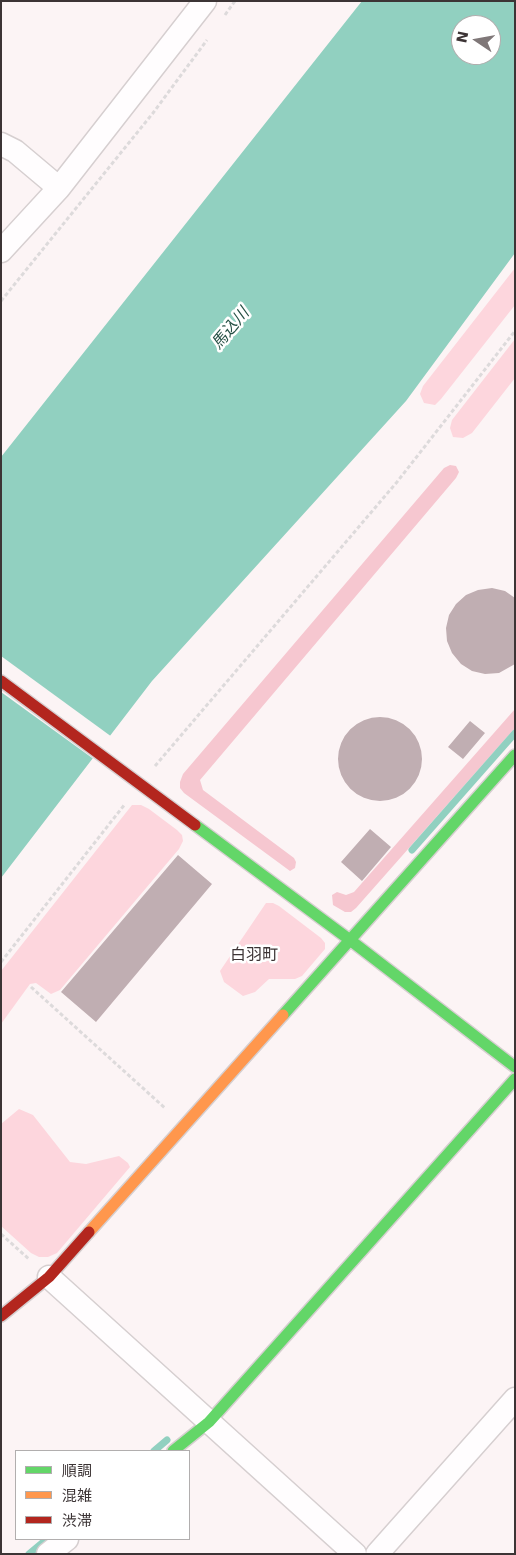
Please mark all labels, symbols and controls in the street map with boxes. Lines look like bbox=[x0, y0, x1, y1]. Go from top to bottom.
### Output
north arrow bbox=[451, 15, 501, 65]
text: N bbox=[453, 30, 471, 44]
water label: 馬込川 bbox=[208, 304, 254, 354]
district label: 白羽町 bbox=[230, 946, 278, 966]
legend bbox=[15, 1450, 190, 1540]
text: 順調 bbox=[62, 1462, 92, 1480]
text: 混雑 bbox=[62, 1487, 92, 1505]
text: 渋滞 bbox=[62, 1512, 92, 1530]

